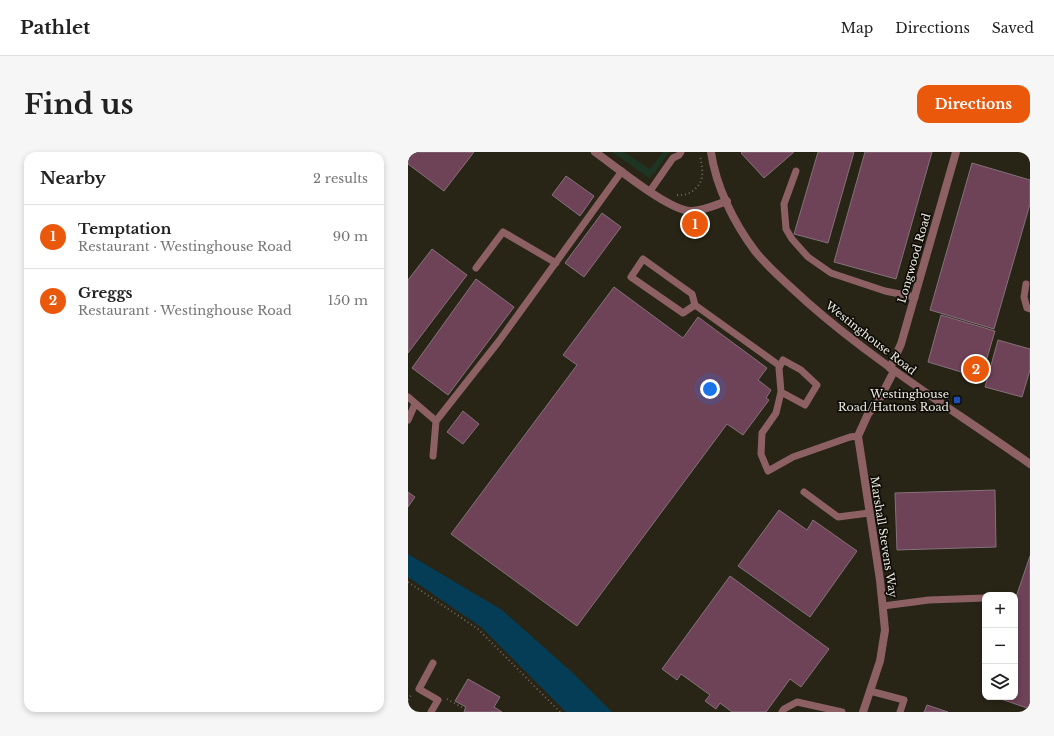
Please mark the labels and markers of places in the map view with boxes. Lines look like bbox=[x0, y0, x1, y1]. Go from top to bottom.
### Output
pin: 1 bbox=[682, 209, 708, 239]
pin: 2 bbox=[963, 354, 989, 384]
place label: Westinghouse Road/Hattons Road bbox=[838, 387, 950, 414]
marker: Westinghouse Road/Hattons Road bbox=[952, 395, 962, 405]

